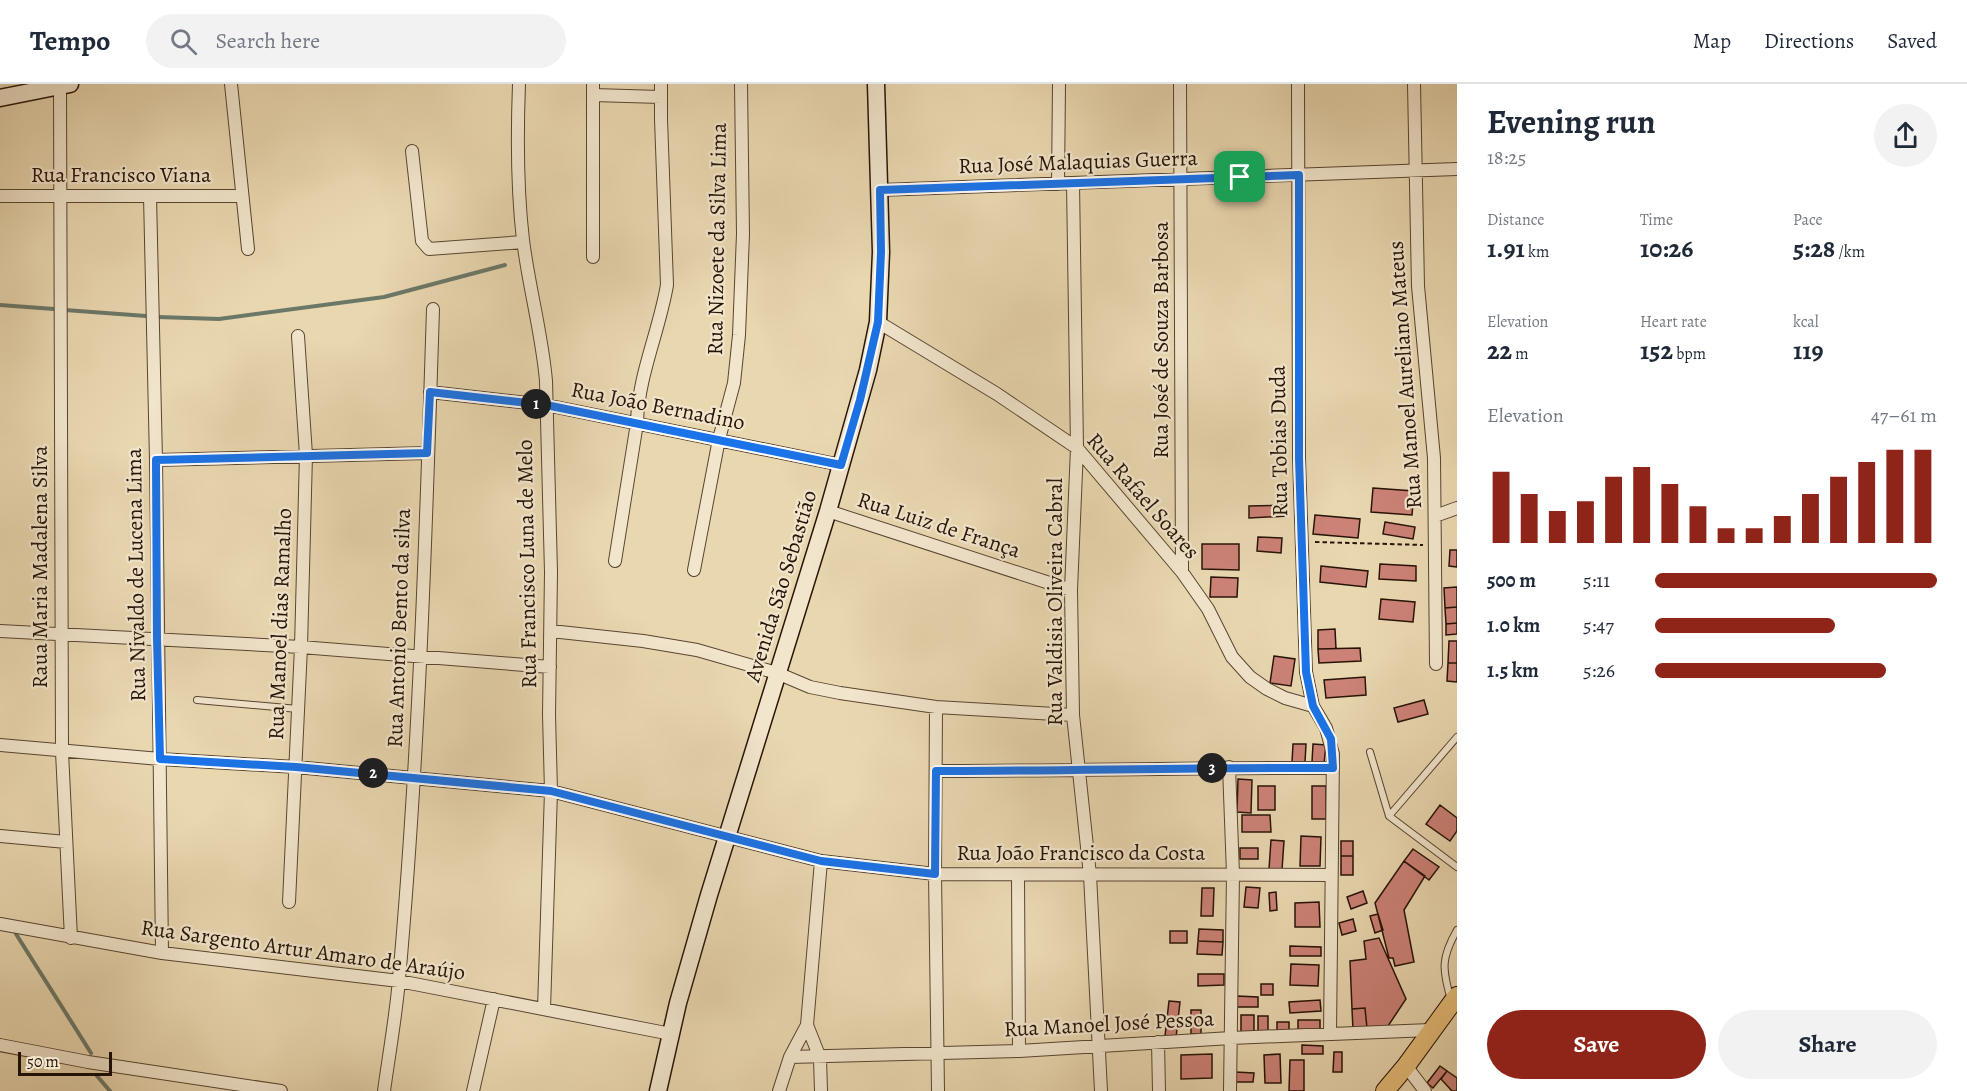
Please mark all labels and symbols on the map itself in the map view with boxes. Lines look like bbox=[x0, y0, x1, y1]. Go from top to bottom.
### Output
street label: Rua Nizoete da Silva Lima bbox=[700, 122, 734, 356]
street label: Rua José Malaquias Guerra bbox=[958, 143, 1199, 181]
pin bbox=[1214, 151, 1265, 202]
street label: Rua Francisco Viana bbox=[31, 160, 212, 190]
street label: Rua José de Souza Barbosa bbox=[1146, 221, 1176, 459]
street label: Rua Manoel Aureliano Mateus bbox=[1381, 240, 1429, 510]
street label: Rua Tobias Duda bbox=[1263, 364, 1295, 517]
street label: Rua João Bernadino bbox=[568, 374, 748, 438]
pin: 1 bbox=[521, 389, 551, 419]
street label: Rua Rafael Soares bbox=[1080, 426, 1206, 566]
street label: Rua Francisco Luna de Melo bbox=[510, 439, 544, 689]
street label: Raua Maria Madalena Silva bbox=[25, 445, 55, 689]
street label: Rua Nivaldo de Lucena Lima bbox=[119, 447, 153, 702]
street label: Rua Valdisia Oliveira Cabral bbox=[1040, 478, 1070, 726]
street label: Rua Luiz de França bbox=[854, 485, 1025, 566]
street label: Avenida São Sebastião bbox=[737, 486, 824, 687]
street label: Rua Antonio Bento da silva bbox=[380, 507, 418, 748]
street label: Rua Manoel dias Ramalho bbox=[261, 508, 299, 740]
pin: 3 bbox=[1197, 753, 1227, 783]
pin: 2 bbox=[358, 758, 388, 788]
street label: Rua João Francisco da Costa bbox=[956, 838, 1206, 868]
street label: Rua Sargento Artur Amaro de Araújo bbox=[139, 912, 467, 988]
street label: Rua Manoel José Pessoa bbox=[1003, 1003, 1216, 1044]
scale bar bbox=[18, 1049, 112, 1076]

